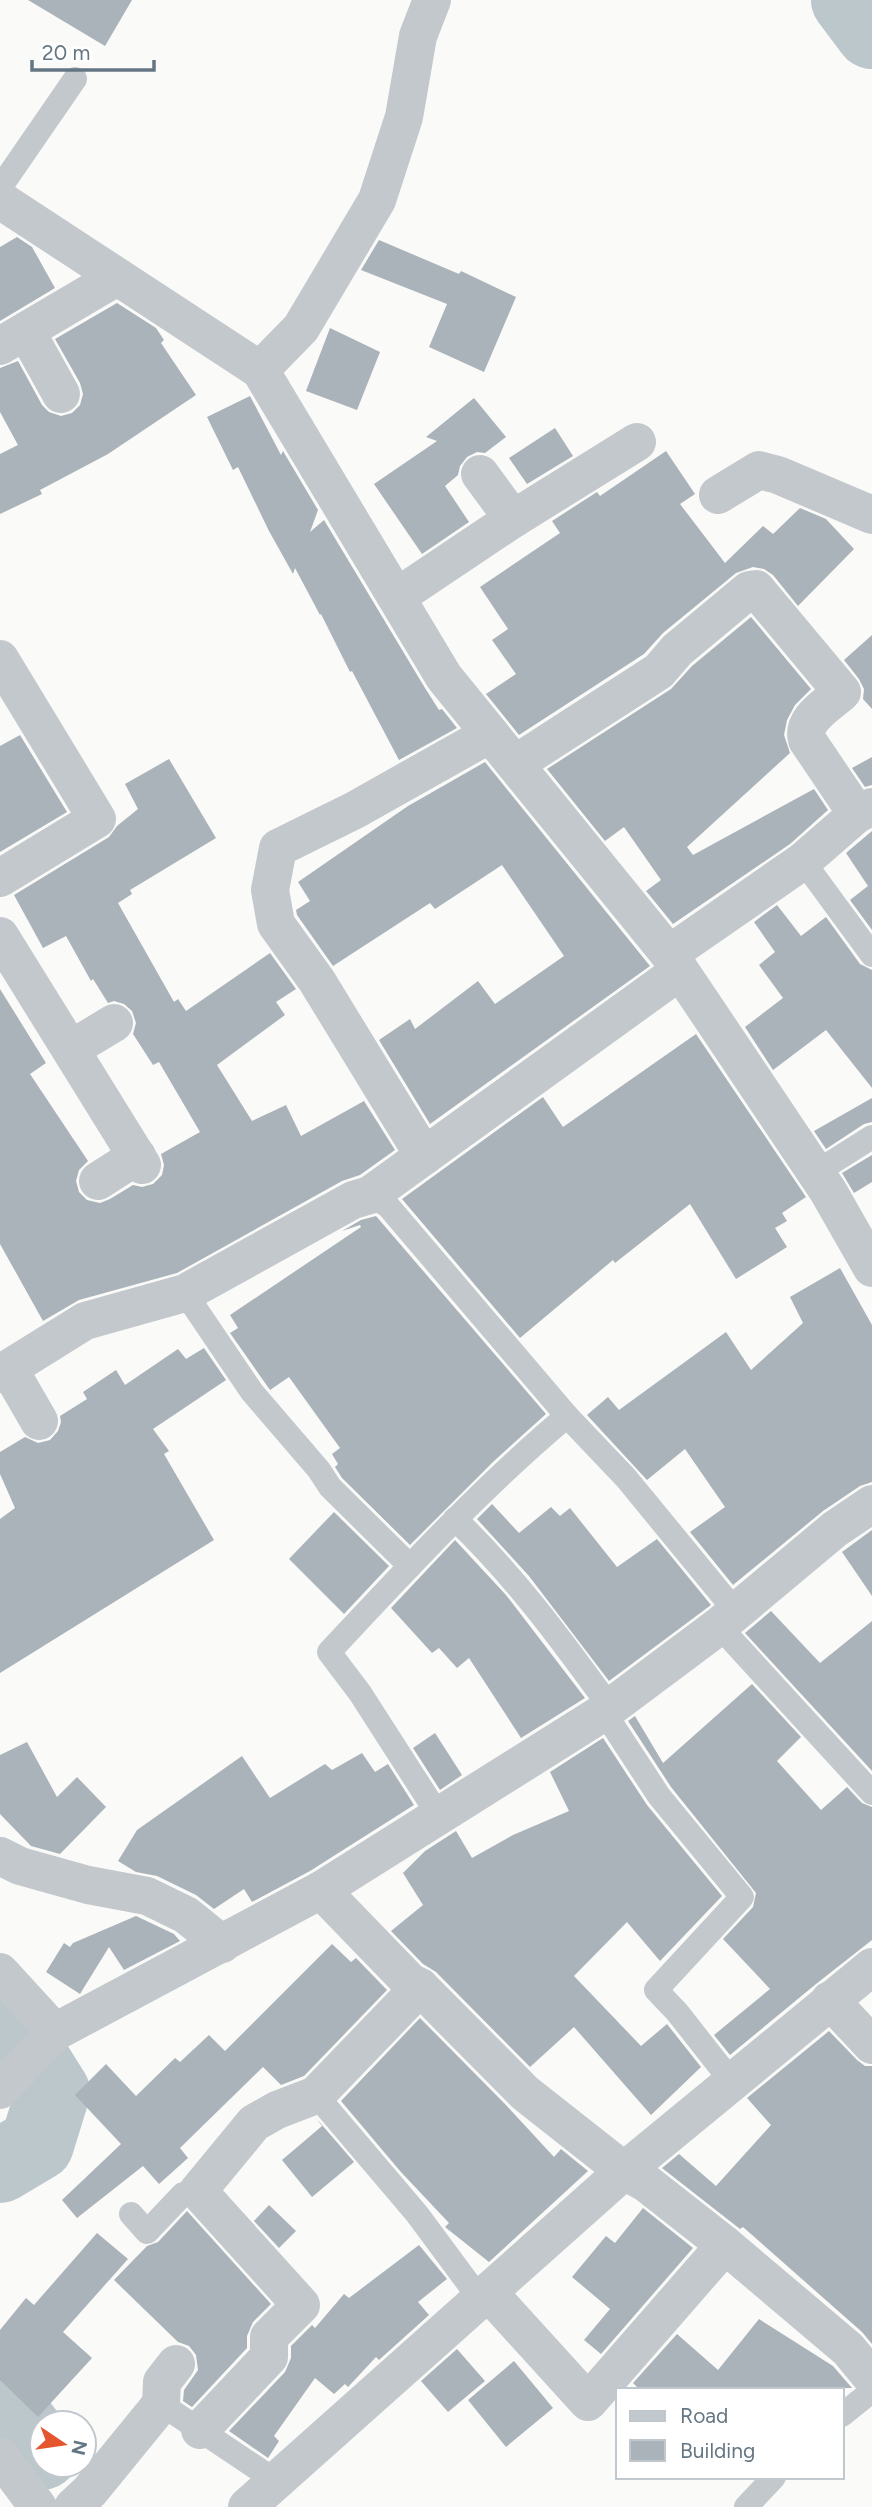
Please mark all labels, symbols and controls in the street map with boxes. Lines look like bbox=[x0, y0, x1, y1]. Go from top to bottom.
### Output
scale bar bbox=[32, 28, 154, 72]
text: 20 m bbox=[42, 40, 90, 65]
legend bbox=[616, 2388, 844, 2479]
text: Road bbox=[680, 2403, 728, 2428]
north arrow bbox=[28, 2409, 98, 2479]
text: N bbox=[66, 2438, 92, 2457]
text: Building bbox=[680, 2438, 755, 2463]

